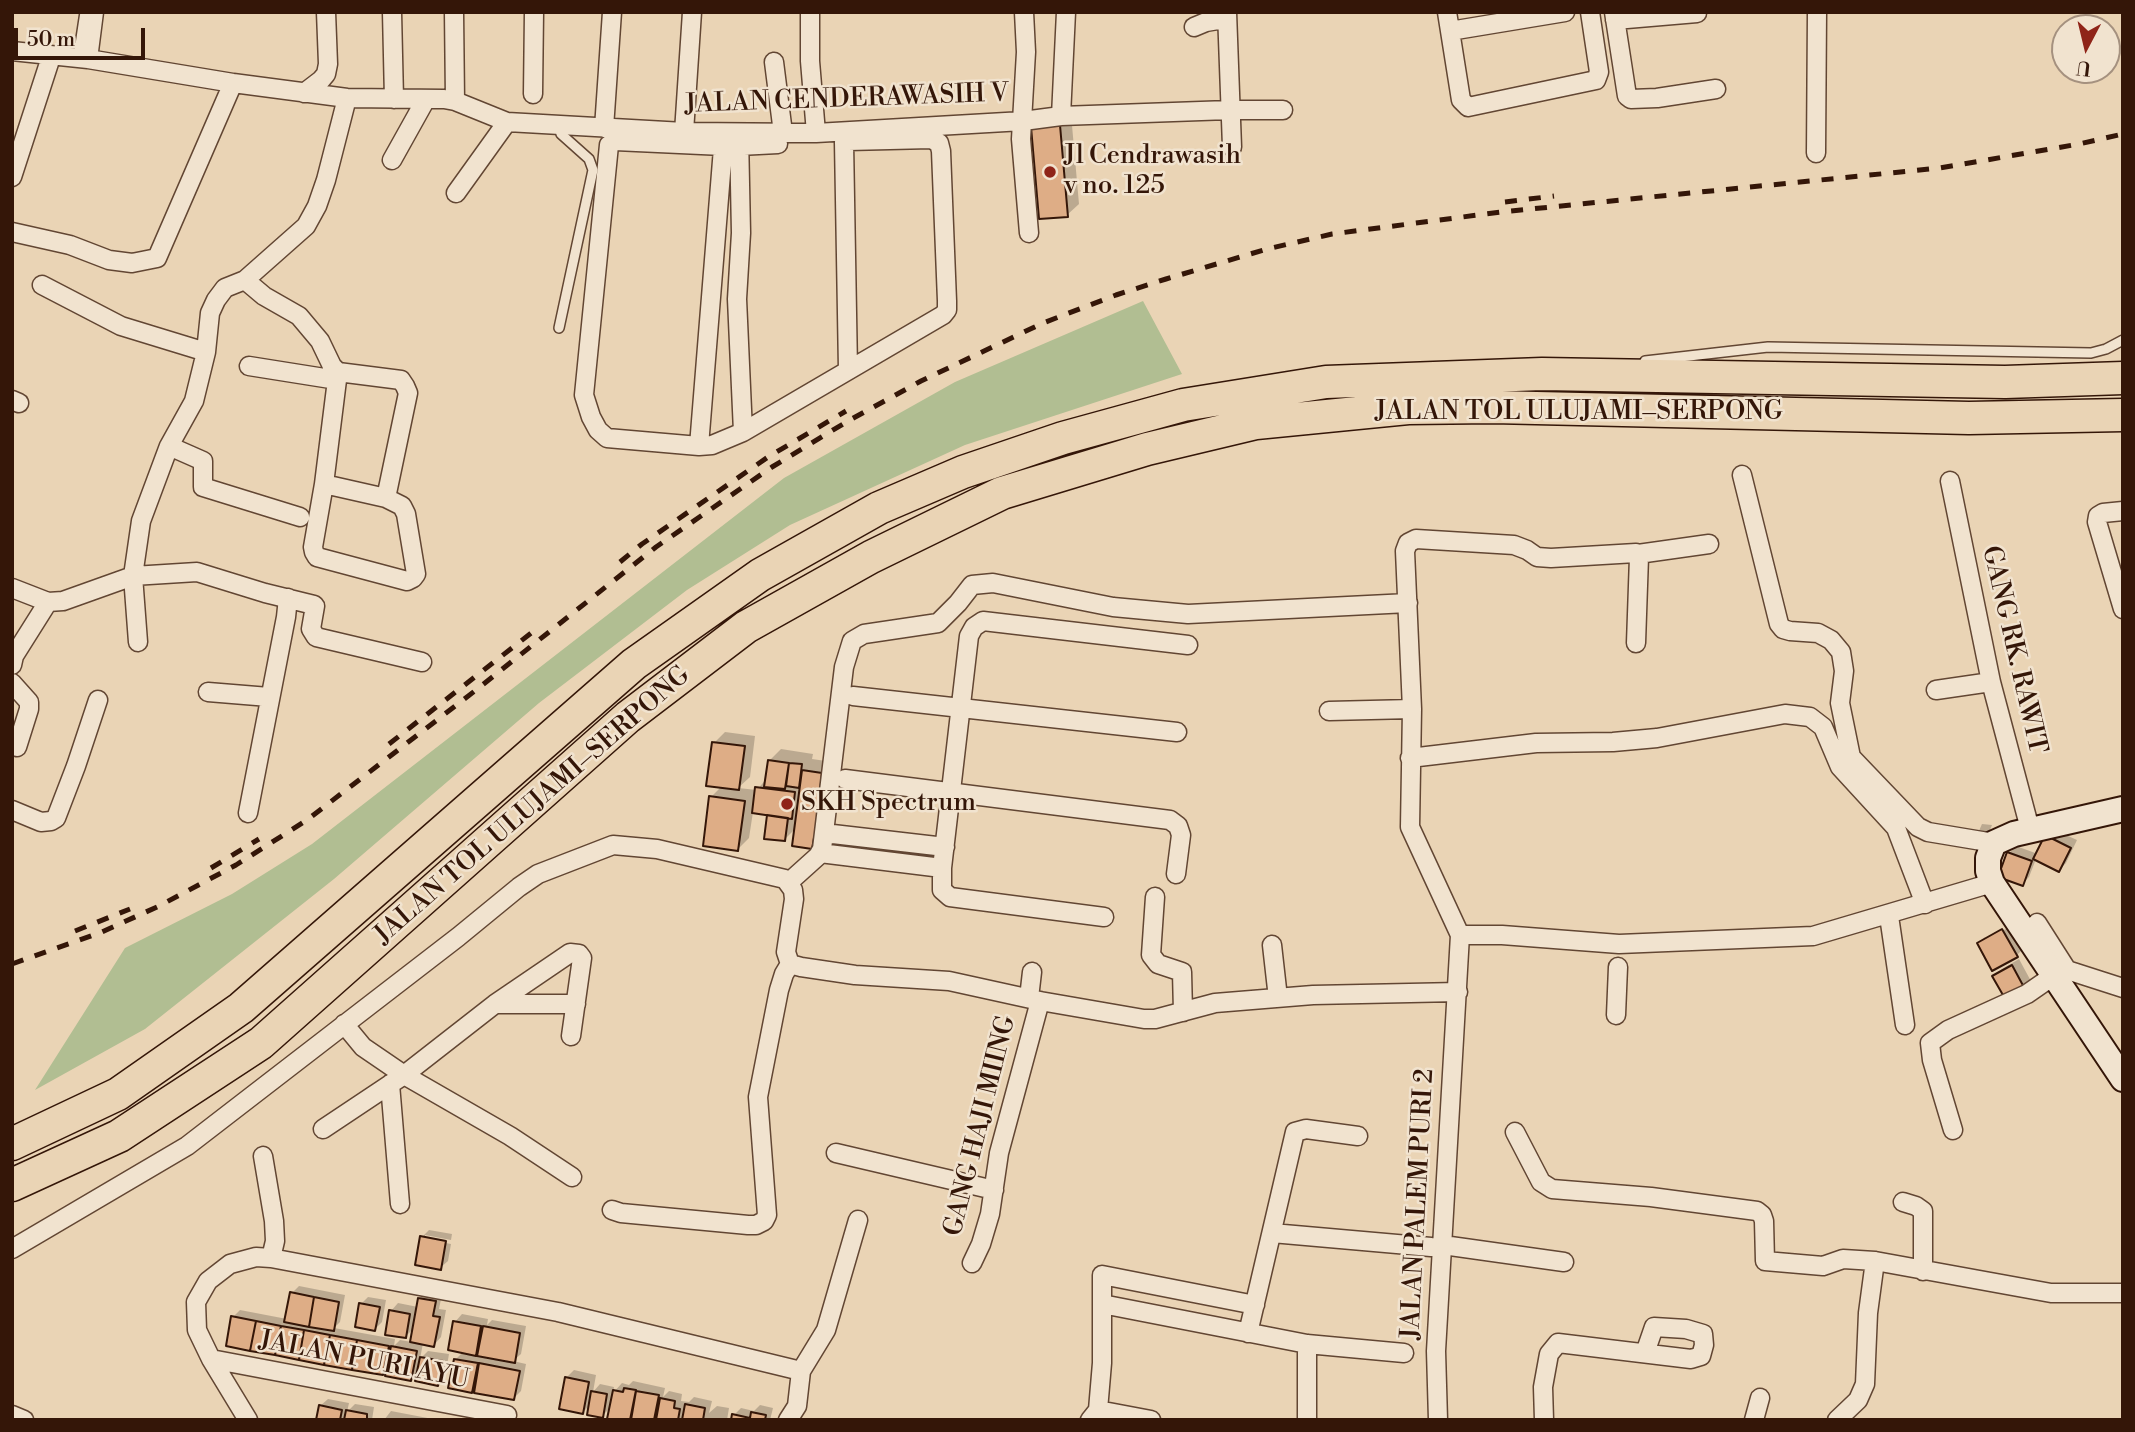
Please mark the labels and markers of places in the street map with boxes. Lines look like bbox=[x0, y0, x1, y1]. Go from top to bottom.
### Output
place label: Jl Cendrawasih v no. 125 bbox=[1064, 141, 1241, 202]
marker: Jl Cendrawasih v no. 125 bbox=[1042, 164, 1058, 180]
place label: SKH Spectrum bbox=[801, 788, 976, 820]
marker: SKH Spectrum bbox=[779, 796, 795, 812]

